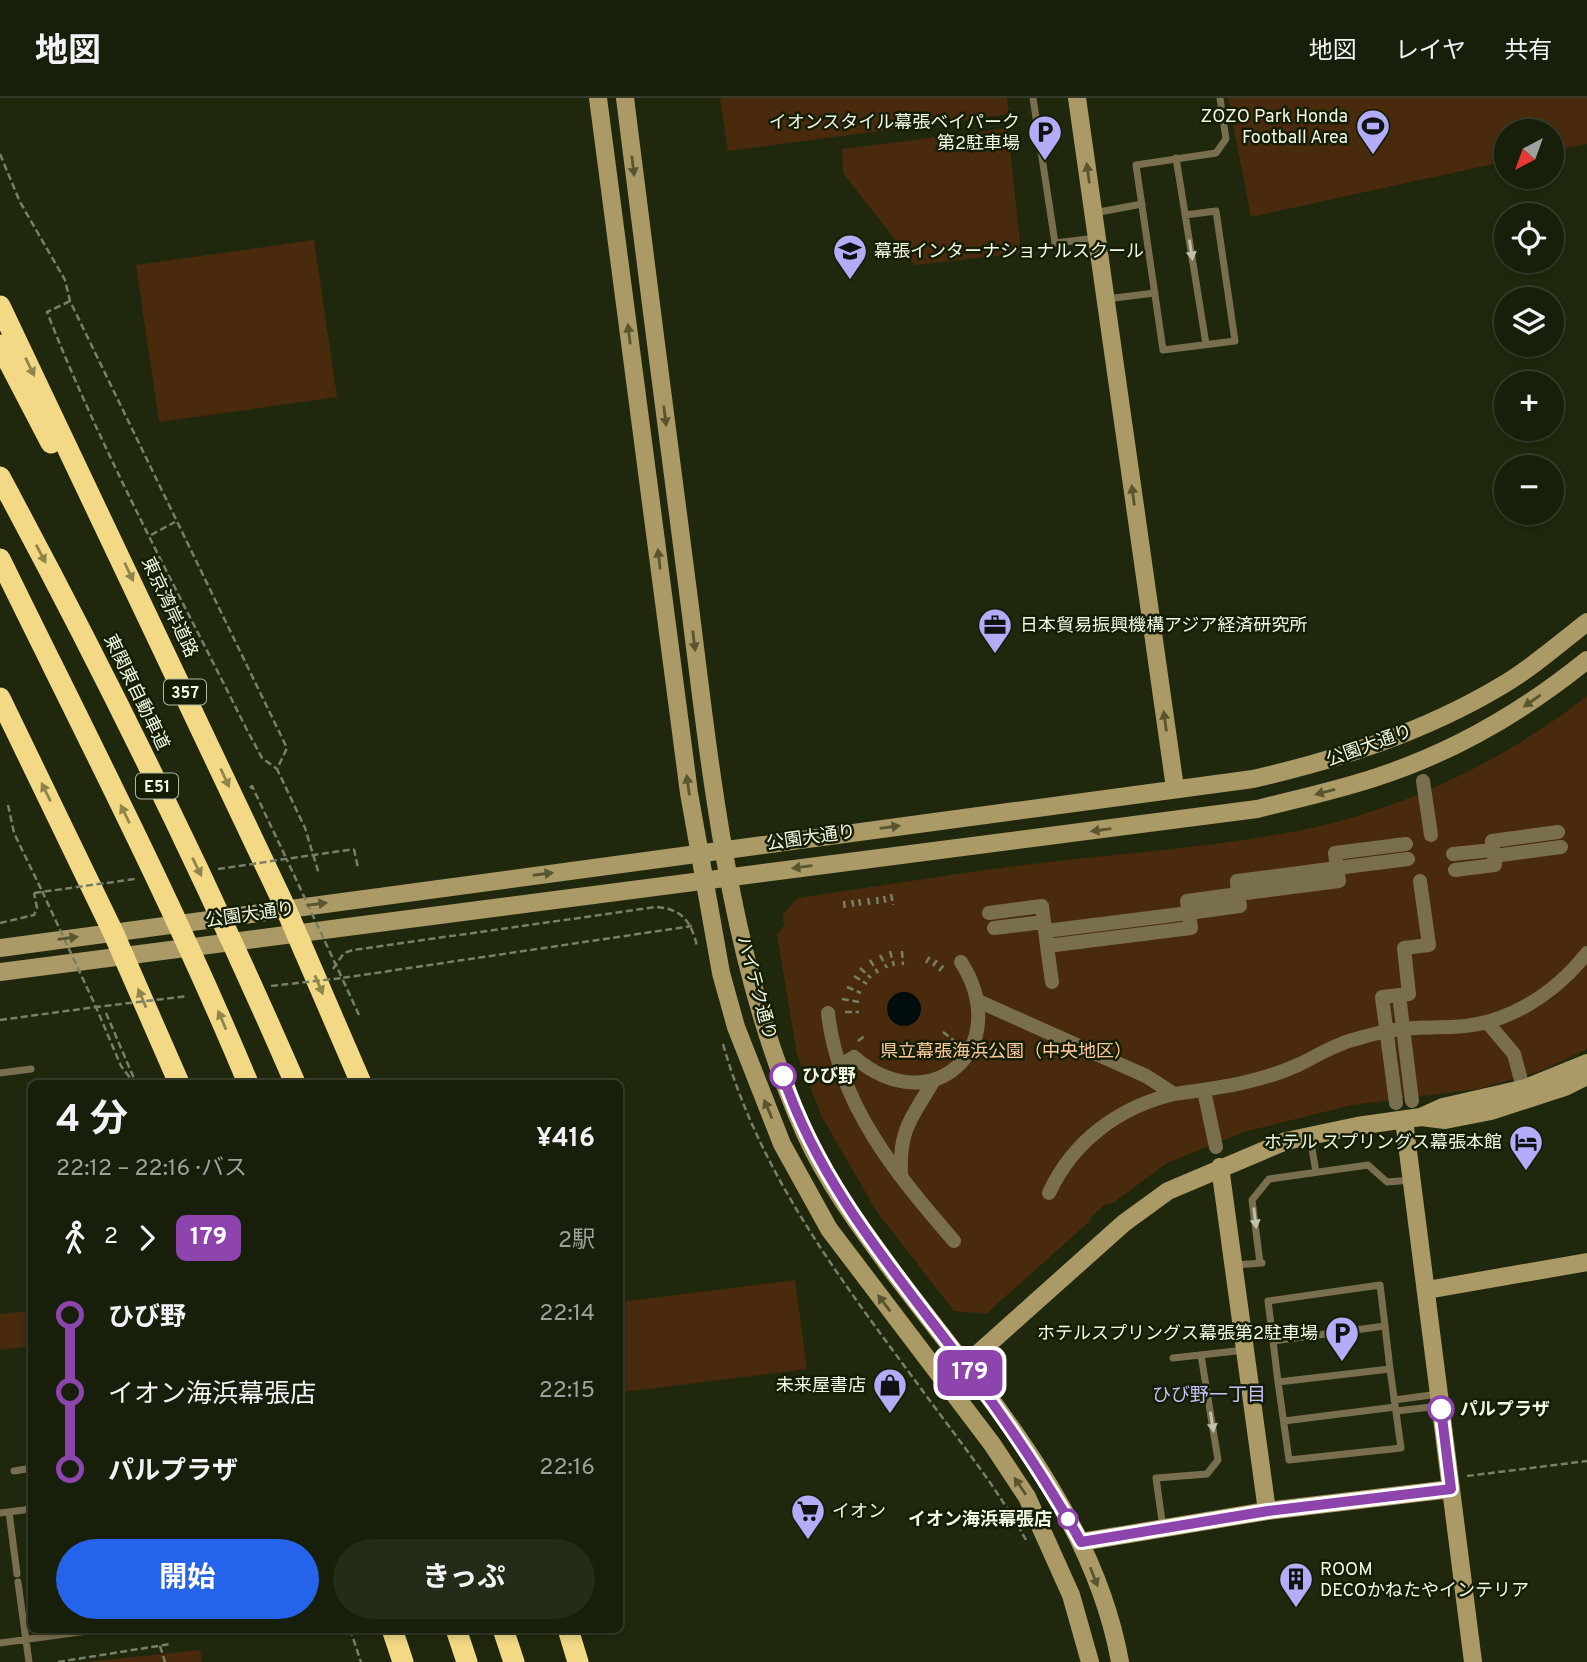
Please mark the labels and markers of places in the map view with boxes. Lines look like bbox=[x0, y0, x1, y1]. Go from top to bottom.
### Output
place label: ZOZO Park Honda Football Area bbox=[1201, 106, 1348, 150]
sports icon: ZOZO Park Honda Football Area bbox=[1354, 107, 1392, 156]
place label: イオンスタイル幕張ベイパーク 第2駐車場 bbox=[769, 112, 1020, 156]
parking icon: イオンスタイル幕張ベイパーク 第2駐車場 bbox=[1026, 113, 1064, 162]
school or university icon: 幕張インターナショナルスクール bbox=[831, 232, 869, 281]
place label: 幕張インターナショナルスクール bbox=[874, 241, 1144, 264]
office icon: 日本貿易振興機構アジア経済研究所 bbox=[976, 606, 1014, 655]
place label: 日本貿易振興機構アジア経済研究所 bbox=[1020, 615, 1307, 638]
marker: ひび野 bbox=[770, 1063, 796, 1089]
place label: ひび野 bbox=[802, 1066, 856, 1089]
hotel icon: ホテル スプリングス幕張本館 bbox=[1507, 1123, 1545, 1172]
place label: ホテル スプリングス幕張本館 bbox=[1264, 1132, 1502, 1155]
parking icon: ホテルスプリングス幕張第2駐車場 bbox=[1323, 1314, 1361, 1363]
place label: ホテルスプリングス幕張第2駐車場 bbox=[1037, 1323, 1318, 1346]
shop icon: 未来屋書店 bbox=[871, 1366, 909, 1415]
place label: 未来屋書店 bbox=[776, 1375, 866, 1398]
marker: パルプラザ bbox=[1428, 1396, 1454, 1422]
place label: パルプラザ bbox=[1460, 1399, 1550, 1422]
supermarket icon: イオン bbox=[789, 1492, 827, 1541]
place label: イオン bbox=[832, 1501, 886, 1524]
place label: イオン海浜幕張店 bbox=[908, 1509, 1052, 1532]
marker: イオン海浜幕張店 bbox=[1058, 1509, 1078, 1529]
place label: ROOM DECOかねたやインテリア bbox=[1320, 1559, 1529, 1603]
building icon: ROOM DECOかねたやインテリア bbox=[1277, 1560, 1315, 1609]

